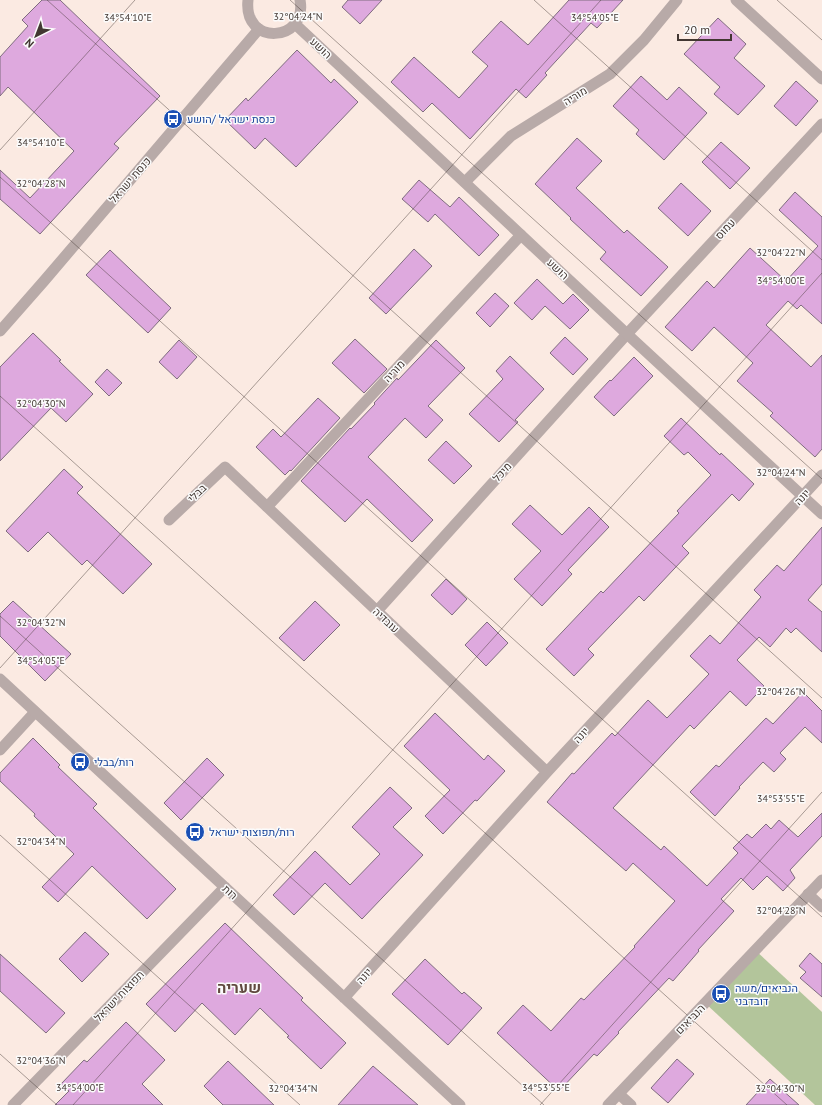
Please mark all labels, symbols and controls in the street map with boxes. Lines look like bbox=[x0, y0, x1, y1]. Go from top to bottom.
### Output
text: 32°04'24"N bbox=[273, 10, 323, 23]
text: 34°54'10"E bbox=[104, 11, 152, 24]
text: 34°54'05"E bbox=[571, 11, 619, 24]
north arrow bbox=[16, 16, 56, 56]
scale bar bbox=[678, 16, 731, 42]
text: 20 m bbox=[684, 22, 710, 37]
street label: הושע bbox=[307, 34, 335, 62]
text: N bbox=[22, 36, 37, 51]
street label: מוריה bbox=[561, 83, 590, 109]
bus stop icon: כנסת ישראל /הושע bbox=[162, 108, 184, 130]
place label: כנסת ישראל /הושע bbox=[187, 112, 276, 126]
text: 34°54'10"E bbox=[17, 136, 65, 149]
street label: כנסת ישראל bbox=[106, 154, 154, 206]
text: 32°04'28"N bbox=[16, 177, 66, 190]
street label: עמוס bbox=[712, 216, 738, 242]
text: 32°04'22"N bbox=[756, 246, 806, 259]
street label: הושע bbox=[544, 255, 572, 283]
text: 34°54'00"E bbox=[757, 274, 805, 287]
street label: מוריה bbox=[380, 357, 408, 385]
text: 32°04'30"N bbox=[16, 397, 66, 410]
street label: מיכל bbox=[489, 459, 515, 485]
text: 32°04'24"N bbox=[756, 466, 806, 479]
street label: בבלי bbox=[185, 481, 209, 505]
street label: יונה bbox=[791, 486, 813, 508]
street label: עובדיה bbox=[370, 604, 402, 636]
text: 32°04'32"N bbox=[16, 616, 66, 629]
text: 34°54'05"E bbox=[17, 654, 65, 667]
text: 32°04'26"N bbox=[756, 685, 806, 698]
street label: יונה bbox=[570, 724, 592, 746]
bus stop icon: רות/בבלי bbox=[69, 751, 91, 773]
place label: רות/בבלי bbox=[94, 755, 134, 769]
text: 34°53'55"E bbox=[757, 792, 805, 805]
bus stop icon: רות/תפוצות ישראל bbox=[184, 821, 206, 843]
place label: רות/תפוצות ישראל bbox=[209, 825, 295, 839]
text: 32°04'34"N bbox=[16, 835, 66, 848]
street label: רות bbox=[220, 882, 240, 902]
text: 32°04'28"N bbox=[756, 904, 806, 917]
street label: יונה bbox=[353, 965, 375, 987]
street label: תפוצות ישראל bbox=[91, 967, 147, 1025]
district label: שעריה bbox=[217, 978, 261, 997]
place label: הנביאים/משה דובדבני bbox=[735, 981, 798, 1008]
bus stop icon: הנביאים/משה דובדבני bbox=[710, 983, 732, 1005]
street label: הנביאים bbox=[672, 1001, 708, 1037]
text: 32°04'36"N bbox=[16, 1054, 66, 1067]
text: 34°54'00"E bbox=[56, 1081, 104, 1094]
text: 34°53'55"E bbox=[522, 1081, 570, 1094]
text: 32°04'34"N bbox=[268, 1082, 318, 1095]
text: 32°04'30"N bbox=[755, 1082, 805, 1095]

